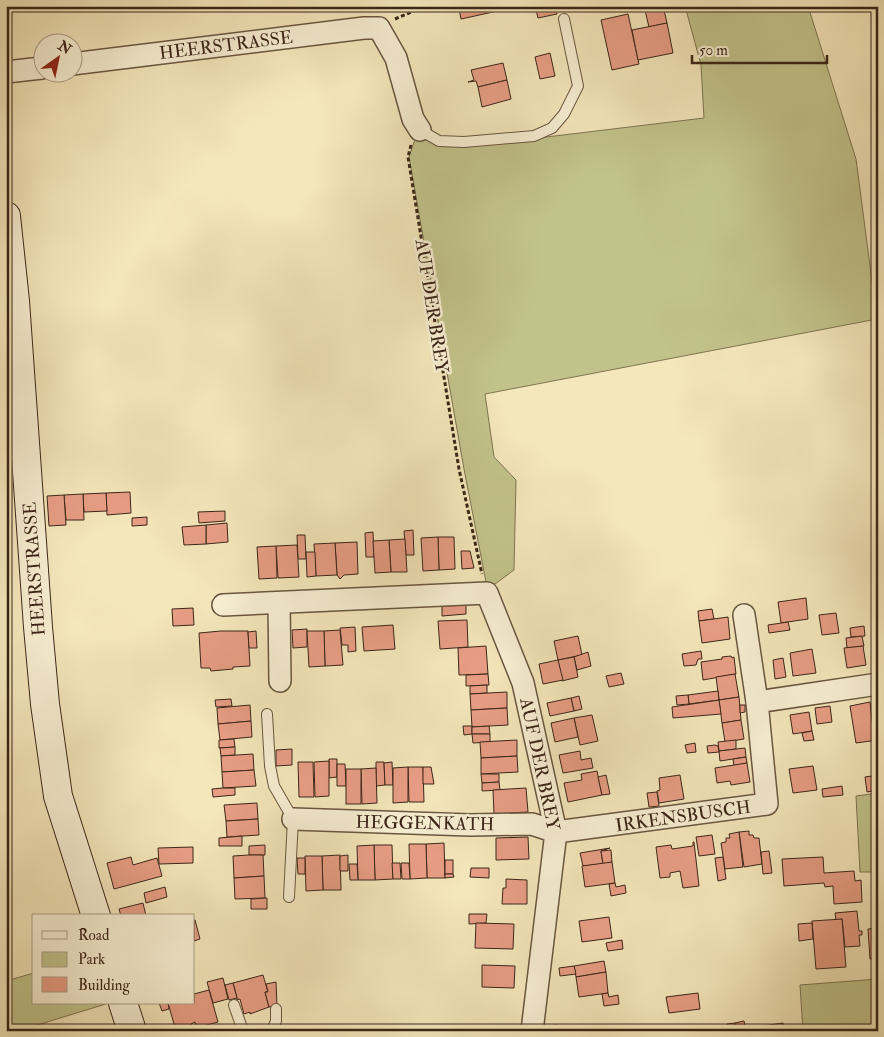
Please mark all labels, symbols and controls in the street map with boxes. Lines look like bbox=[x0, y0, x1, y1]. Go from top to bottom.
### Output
street label: HEERSTRASSE bbox=[158, 26, 294, 65]
north arrow bbox=[32, 32, 82, 82]
scale bar bbox=[692, 32, 826, 64]
text: N bbox=[54, 36, 75, 58]
text: 50 m bbox=[699, 41, 728, 60]
street label: AUF DER BREY bbox=[409, 237, 454, 375]
street label: HEERSTRASSE bbox=[18, 501, 51, 637]
street label: AUF DER BREY bbox=[514, 695, 565, 833]
street label: IRKENSBUSCH bbox=[614, 796, 752, 837]
street label: HEGGENKATH bbox=[355, 811, 494, 836]
legend bbox=[32, 914, 195, 1004]
text: Road bbox=[78, 926, 110, 945]
text: Park bbox=[78, 950, 105, 969]
text: Building bbox=[78, 976, 130, 995]

